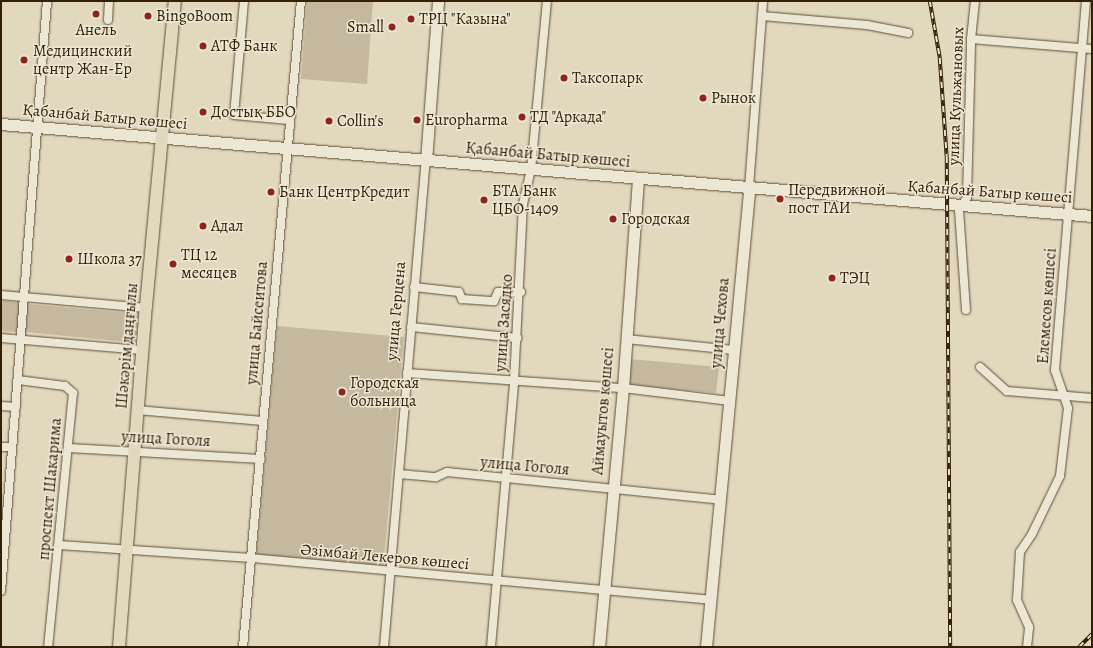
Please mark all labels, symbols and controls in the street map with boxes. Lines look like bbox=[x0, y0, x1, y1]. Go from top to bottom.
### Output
place label: BingoBoom bbox=[156, 6, 233, 26]
marker: Анель bbox=[91, 9, 101, 19]
place label: ТРЦ "Казына" bbox=[419, 9, 511, 29]
marker: BingoBoom bbox=[143, 11, 153, 21]
marker: ТРЦ "Казына" bbox=[406, 14, 416, 24]
place label: Small bbox=[347, 17, 384, 37]
place label: Анель bbox=[76, 20, 116, 40]
marker: Small bbox=[387, 22, 397, 32]
street label: улица Кульжановых bbox=[944, 26, 968, 166]
place label: АТФ Банк bbox=[211, 36, 278, 56]
place label: Медицинский центр Жан-Ер bbox=[33, 41, 132, 79]
marker: АТФ Банк bbox=[198, 41, 208, 51]
marker: Медицинский центр Жан-Ер bbox=[18, 54, 30, 66]
place label: Таксопарк bbox=[572, 68, 643, 88]
marker: Таксопарк bbox=[559, 73, 569, 83]
place label: Рынок bbox=[711, 88, 756, 108]
marker: Рынок bbox=[698, 93, 708, 103]
street label: Қабанбай Батыр көшесі bbox=[22, 100, 188, 134]
place label: Достық ББО bbox=[211, 102, 296, 122]
marker: Достық ББО bbox=[198, 107, 208, 117]
place label: ТД "Аркада" bbox=[530, 107, 606, 127]
place label: Europharma bbox=[425, 110, 508, 130]
place label: Collin's bbox=[337, 111, 384, 131]
marker: ТД "Аркада" bbox=[517, 112, 527, 122]
marker: Europharma bbox=[412, 115, 422, 125]
marker: Collin's bbox=[324, 116, 334, 126]
street label: Қабанбай Батыр көшесі bbox=[465, 138, 631, 172]
street label: Қабанбай Батыр көшесі bbox=[907, 177, 1073, 207]
place label: Передвижной пост ГАИ bbox=[788, 180, 886, 218]
place label: БТА Банк ЦБО-1409 bbox=[492, 181, 559, 219]
place label: Банк ЦентрКредит bbox=[279, 182, 410, 202]
marker: Банк ЦентрКредит bbox=[266, 187, 276, 197]
marker: Передвижной пост ГАИ bbox=[775, 194, 785, 204]
marker: БТА Банк ЦБО-1409 bbox=[479, 195, 489, 205]
place label: Городская bbox=[621, 209, 690, 229]
marker: Городская bbox=[608, 214, 618, 224]
place label: Адал bbox=[211, 216, 244, 236]
marker: Адал bbox=[198, 221, 208, 231]
place label: ТЦ 12 месяцев bbox=[181, 245, 237, 283]
street label: Елемесов көшесі bbox=[1033, 247, 1061, 365]
place label: Школа 37 bbox=[77, 249, 142, 269]
marker: Школа 37 bbox=[64, 254, 74, 264]
marker: ТЦ 12 месяцев bbox=[168, 259, 178, 269]
street label: улица Байсеитова bbox=[242, 260, 272, 386]
street label: улица Герцена bbox=[382, 261, 410, 361]
place label: ТЭЦ bbox=[840, 268, 870, 288]
street label: улица Засядко bbox=[491, 273, 517, 373]
marker: ТЭЦ bbox=[827, 273, 837, 283]
street label: улица Чехова bbox=[706, 277, 734, 369]
street label: Шәкәрім даңғылы bbox=[112, 282, 142, 410]
street label: Аймауытов көшесі bbox=[588, 346, 618, 476]
place label: Городская больница bbox=[350, 373, 419, 411]
marker: Городская больница bbox=[337, 387, 347, 397]
street label: проспект Шакарима bbox=[34, 417, 66, 561]
street label: улица Гоголя bbox=[121, 427, 211, 451]
street label: улица Гоголя bbox=[480, 453, 570, 479]
street label: Әзімбай Лекеров көшесі bbox=[300, 540, 470, 574]

